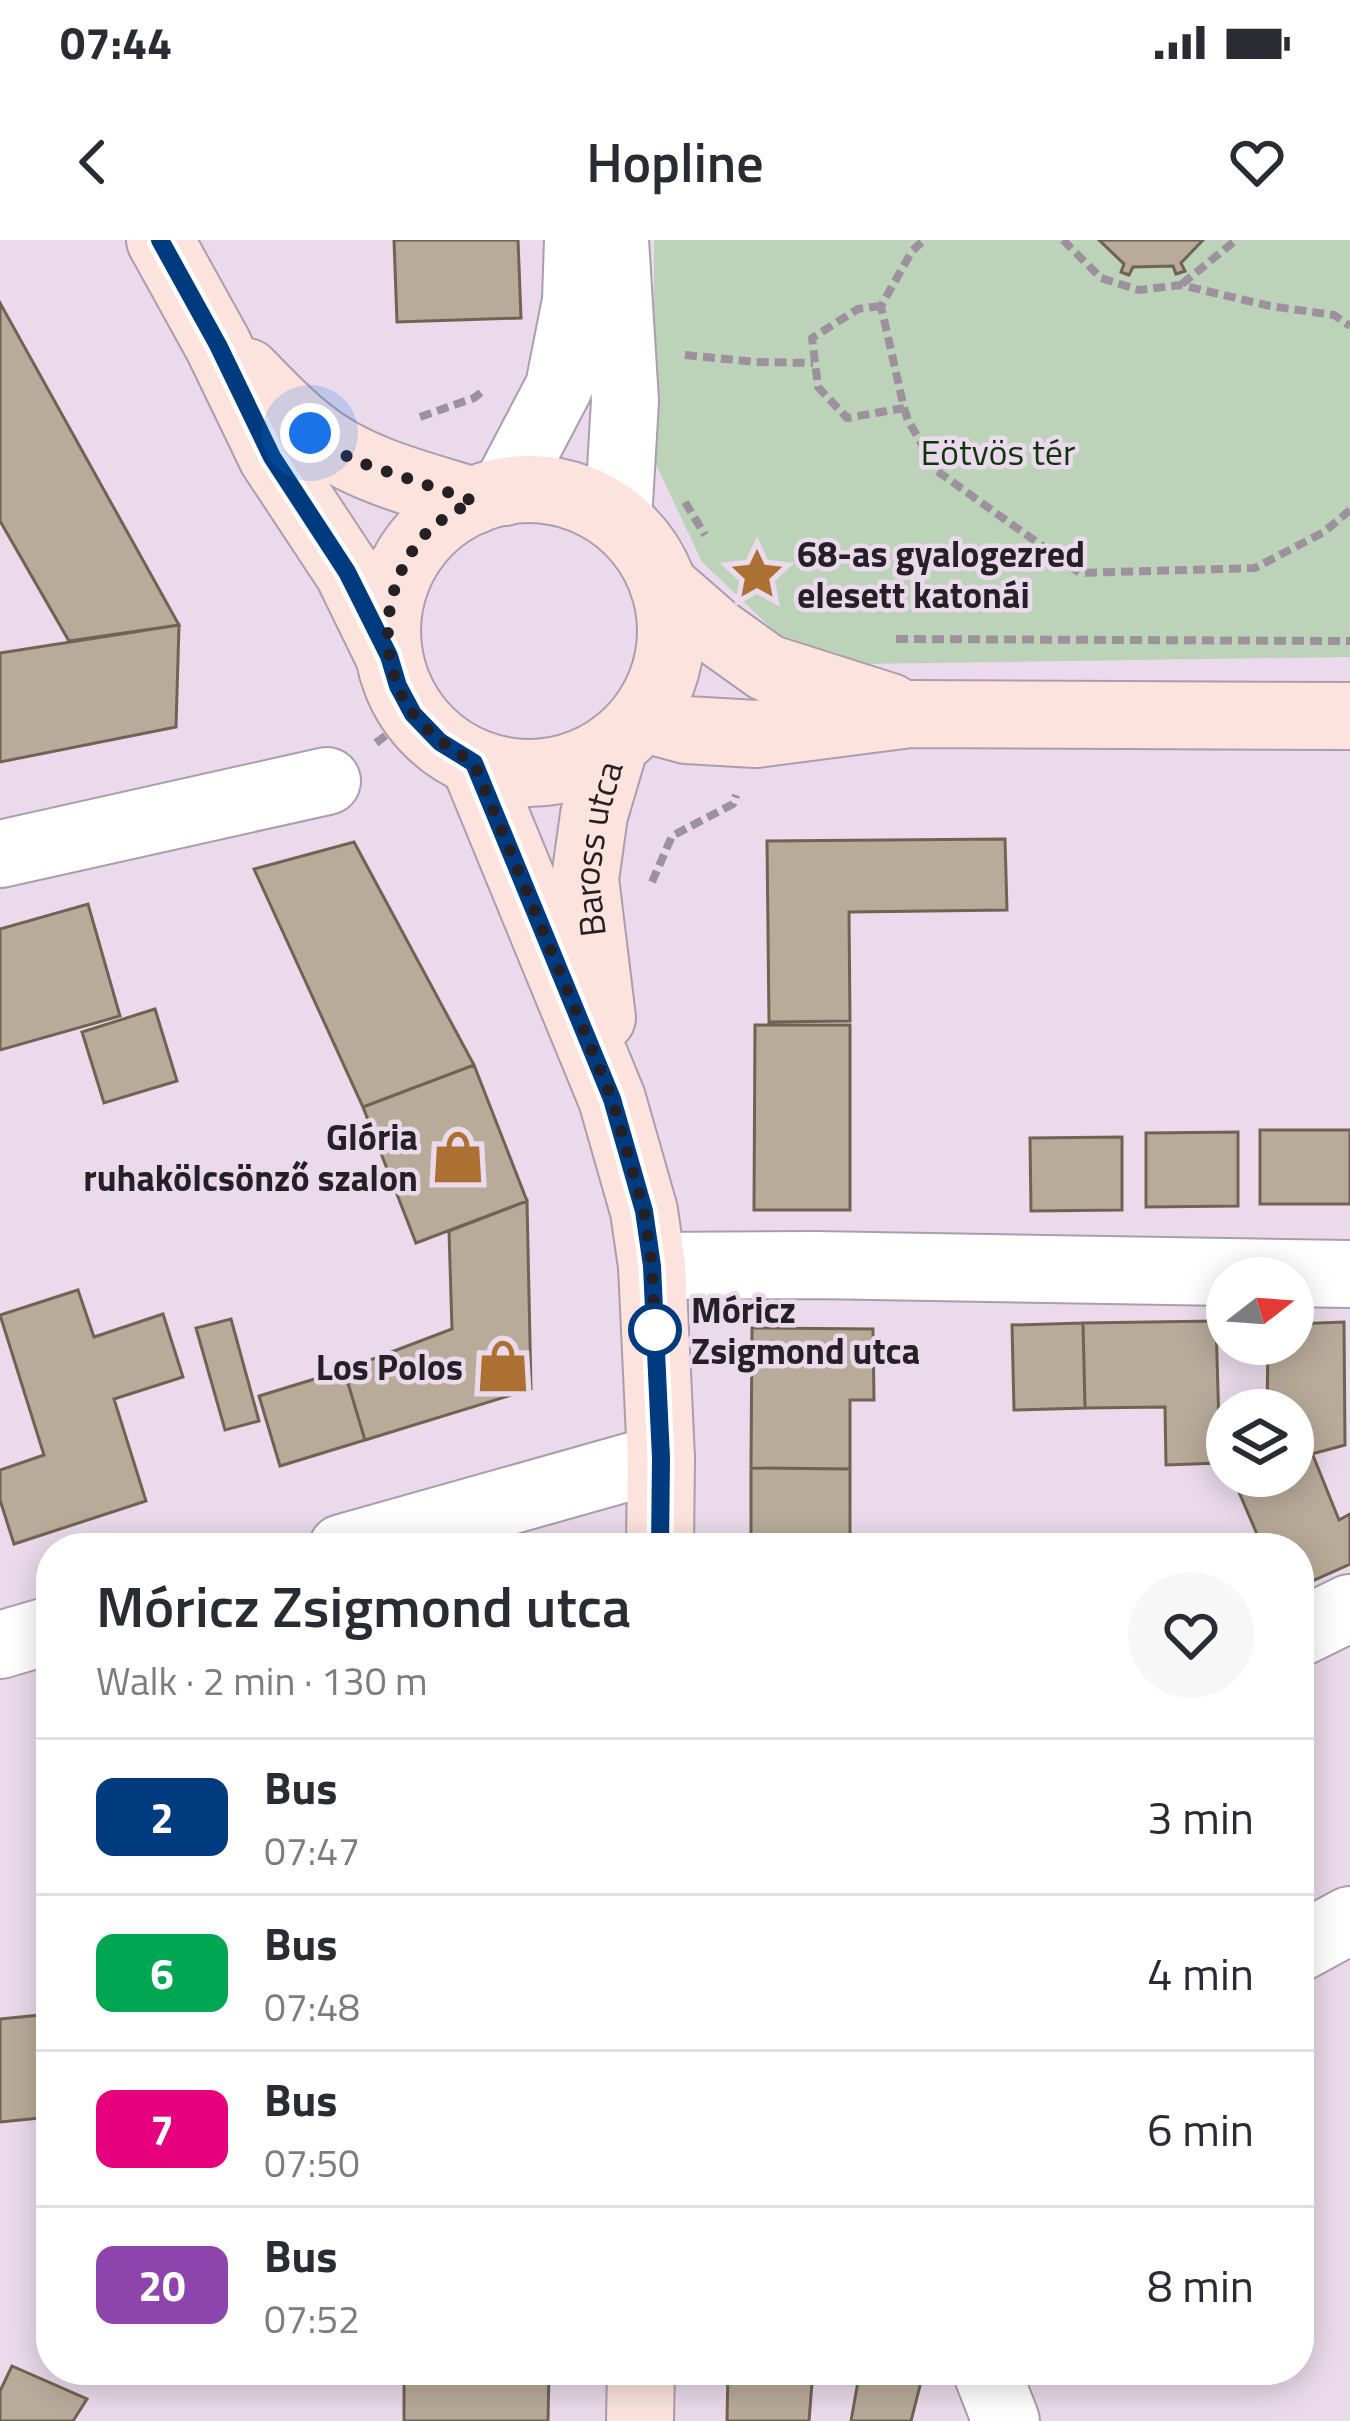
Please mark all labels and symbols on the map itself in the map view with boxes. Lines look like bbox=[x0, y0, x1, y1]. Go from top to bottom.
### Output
your location bbox=[280, 403, 340, 463]
park label: Eötvös tér bbox=[920, 424, 1076, 479]
place label: 68-as gyalogezred elesett katonái bbox=[797, 526, 1085, 622]
place icon: 68-as gyalogezred elesett katonái bbox=[728, 545, 786, 603]
street label: Baross utca bbox=[557, 754, 636, 940]
place label: Glória ruhakölcsönző szalon bbox=[83, 1109, 418, 1205]
shop icon: Glória ruhakölcsönző szalon bbox=[429, 1128, 487, 1186]
north arrow bbox=[1206, 1257, 1314, 1365]
place label: Móricz Zsigmond utca bbox=[691, 1282, 920, 1378]
marker: Móricz Zsigmond utca bbox=[630, 1305, 680, 1355]
shop icon: Los Polos bbox=[474, 1337, 532, 1395]
place label: Los Polos bbox=[316, 1339, 463, 1394]

